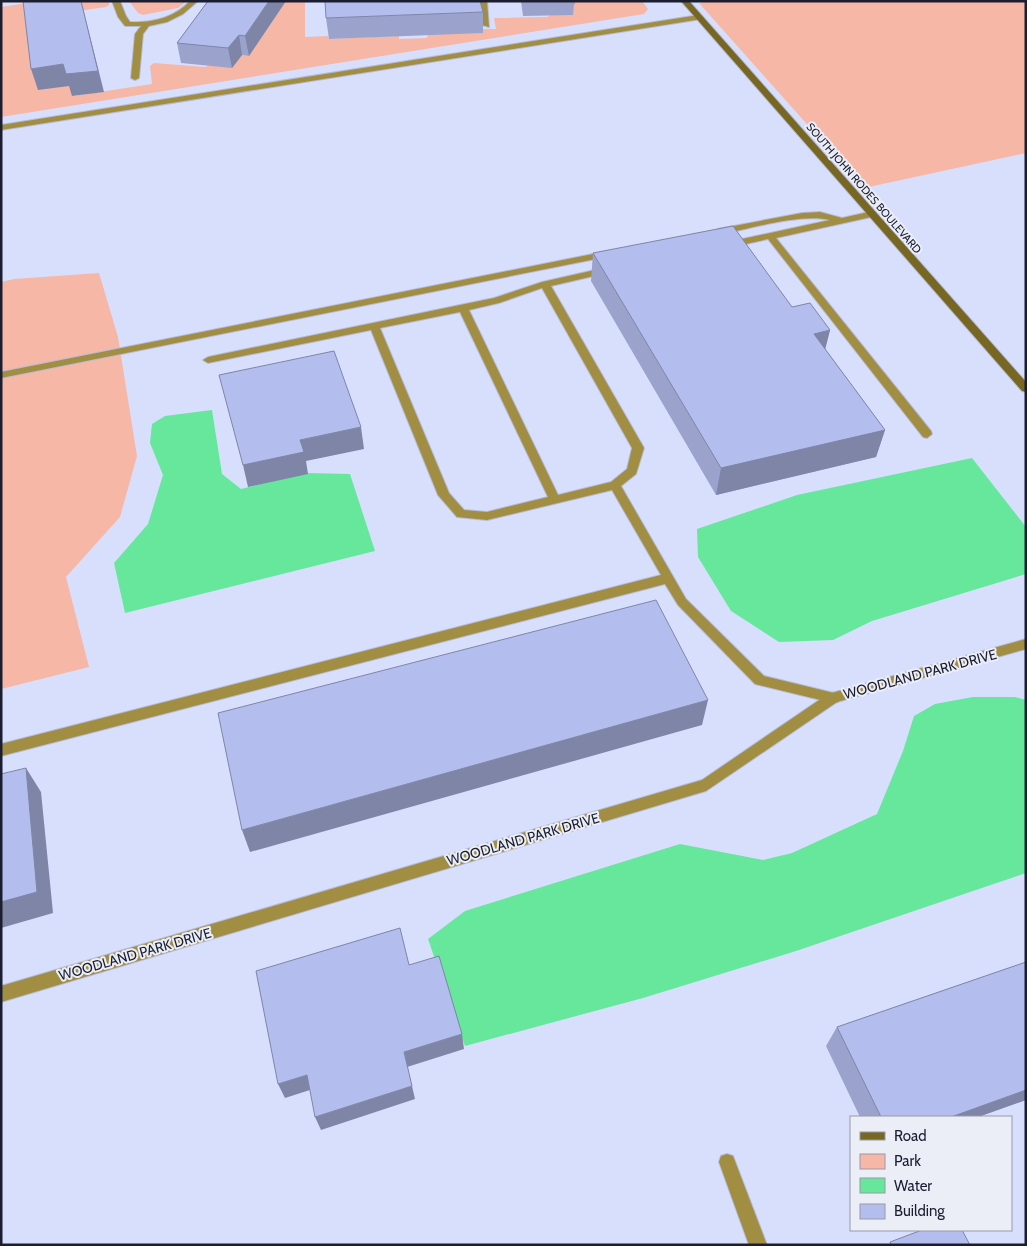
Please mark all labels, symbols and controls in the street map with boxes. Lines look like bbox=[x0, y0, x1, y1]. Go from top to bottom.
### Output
street label: SOUTH JOHN RODES BOULEVARD bbox=[803, 120, 925, 256]
street label: WOODLAND PARK DRIVE bbox=[841, 645, 999, 703]
street label: WOODLAND PARK DRIVE bbox=[445, 809, 602, 869]
street label: WOODLAND PARK DRIVE bbox=[57, 924, 214, 984]
legend bbox=[850, 1116, 1012, 1231]
text: Road bbox=[894, 1127, 927, 1145]
text: Park bbox=[894, 1152, 921, 1170]
text: Water bbox=[894, 1177, 932, 1195]
text: Building bbox=[894, 1202, 945, 1220]

